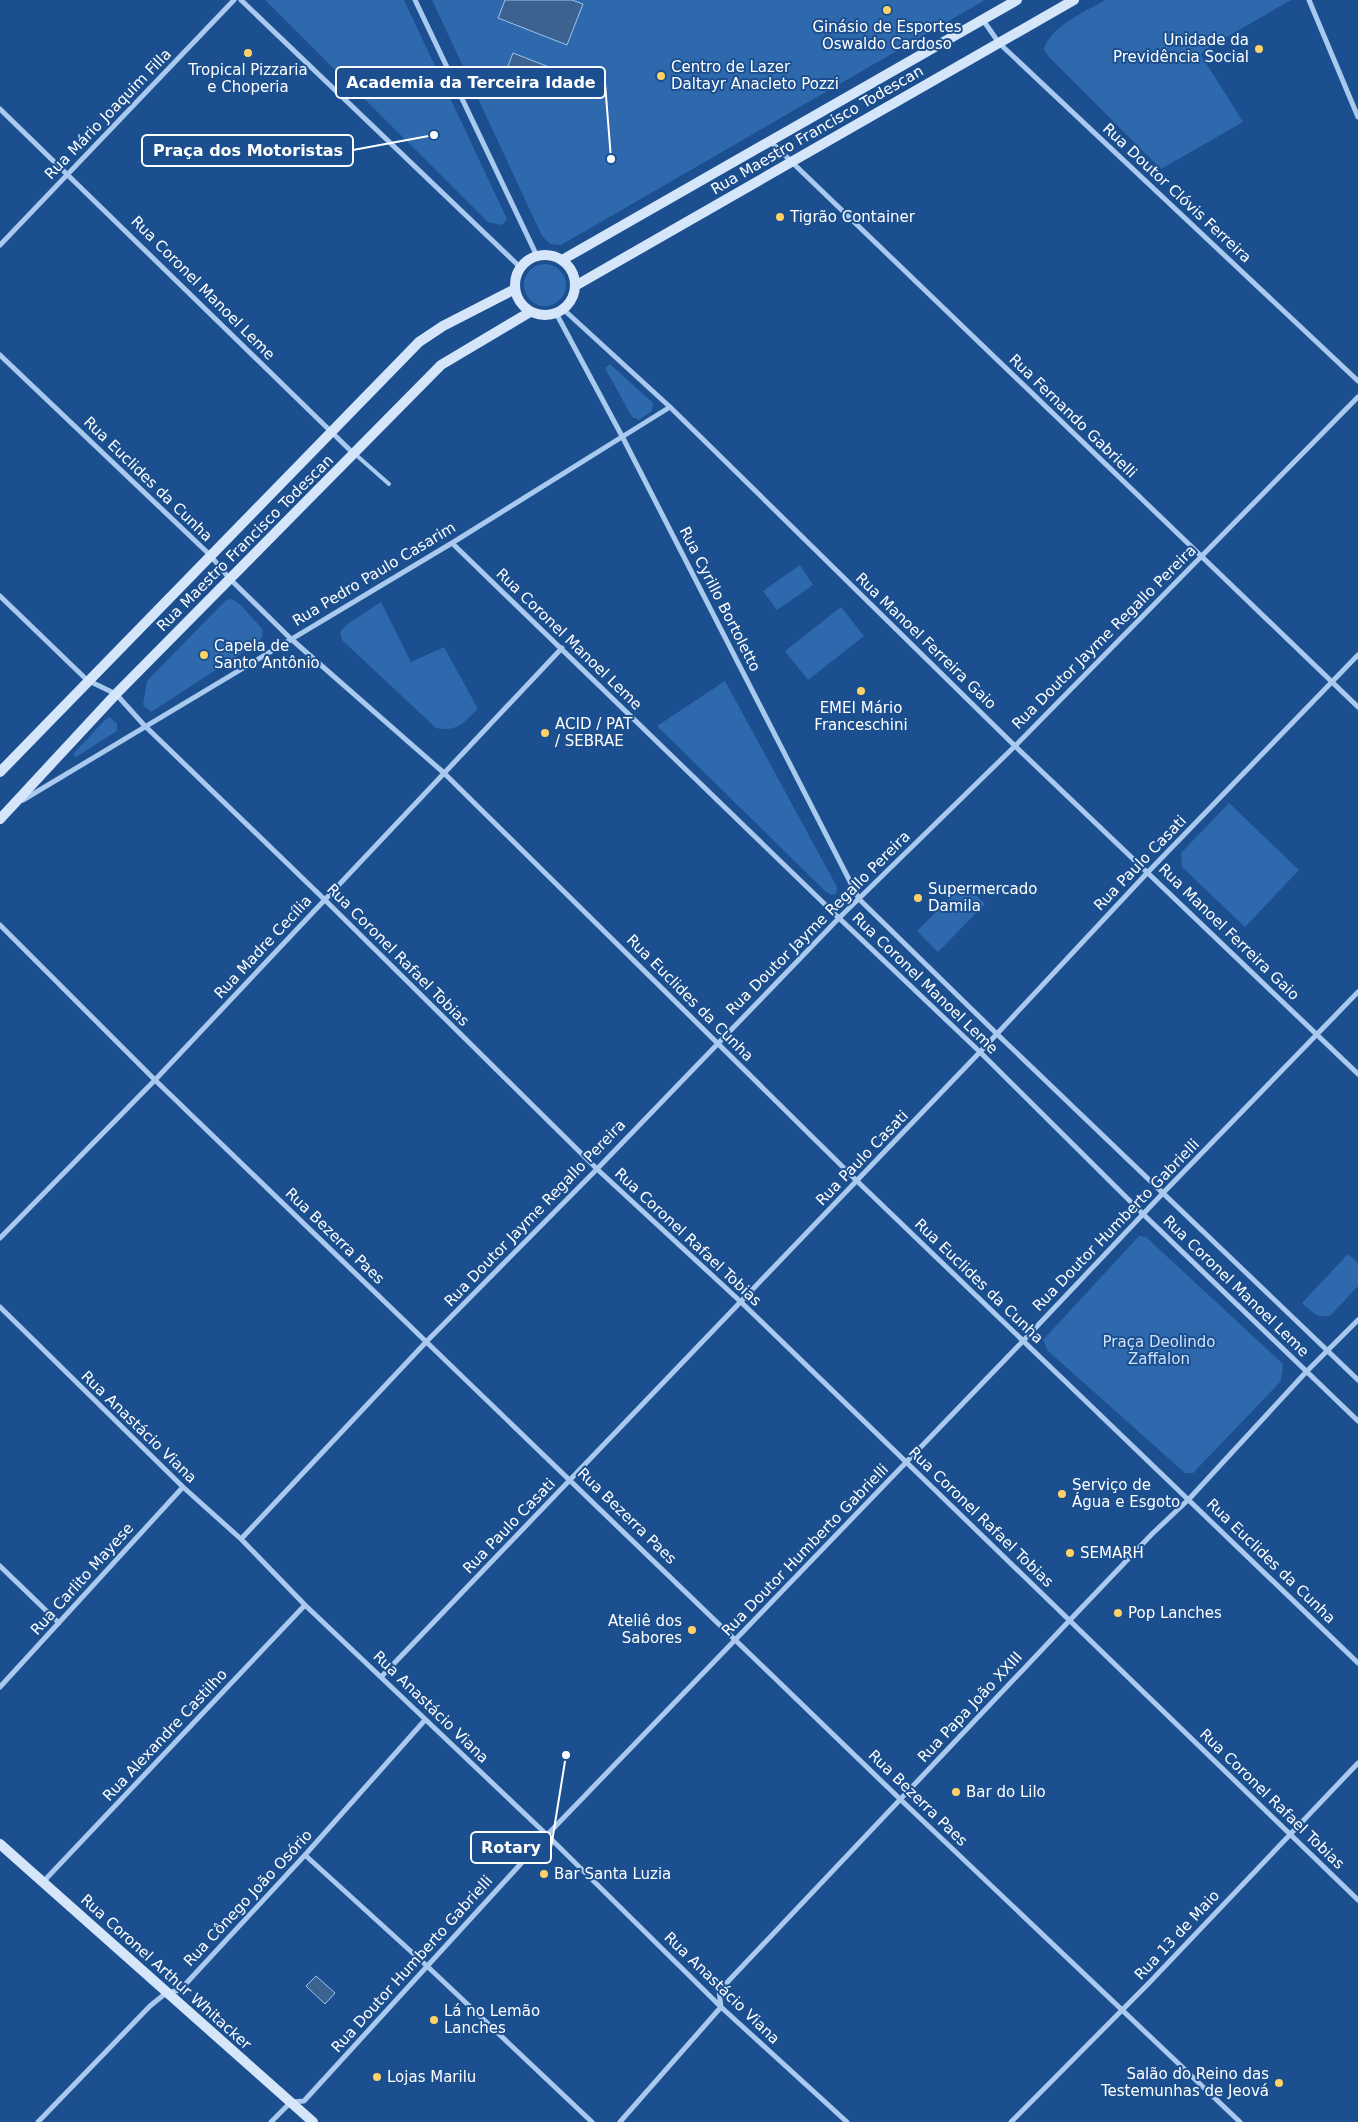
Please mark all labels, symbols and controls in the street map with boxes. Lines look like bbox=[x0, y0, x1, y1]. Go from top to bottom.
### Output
marker: Ginásio de Esportes Oswaldo Cardoso bbox=[881, 4, 893, 16]
place label: Ginásio de Esportes Oswaldo Cardoso bbox=[812, 18, 962, 53]
place label: Unidade da Previdência Social bbox=[1113, 31, 1249, 66]
marker: Unidade da Previdência Social bbox=[1253, 43, 1265, 55]
street label: Rua Mário Joaquim Filla bbox=[41, 45, 175, 183]
marker: Tropical Pizzaria e Choperia bbox=[242, 47, 254, 59]
place label: Centro de Lazer Daltayr Anacleto Pozzi bbox=[671, 58, 839, 93]
place label: Tropical Pizzaria e Choperia bbox=[187, 61, 308, 96]
street label: Rua Maestro Francisco Todescan bbox=[708, 62, 926, 198]
callout: Academia da Terceira Idade bbox=[336, 67, 605, 98]
marker: Centro de Lazer Daltayr Anacleto Pozzi bbox=[655, 70, 667, 82]
text: Academia da Terceira Idade bbox=[346, 73, 596, 92]
street label: Rua Doutor Clóvis Ferreira bbox=[1099, 119, 1255, 267]
callout: Praça dos Motoristas bbox=[142, 135, 353, 166]
text: Praça dos Motoristas bbox=[153, 141, 343, 160]
place label: Tigrão Container bbox=[789, 208, 916, 226]
marker: Tigrão Container bbox=[774, 211, 786, 223]
street label: Rua Coronel Manoel Leme bbox=[127, 212, 279, 364]
street label: Rua Fernando Gabrielli bbox=[1006, 350, 1140, 482]
street label: Rua Euclides da Cunha bbox=[80, 413, 216, 545]
street label: Rua Maestro Francisco Todescan bbox=[153, 451, 337, 635]
street label: Rua Pedro Paulo Casarim bbox=[289, 518, 459, 630]
street label: Rua Cyrillo Bortoletto bbox=[676, 524, 764, 674]
street label: Rua Doutor Jayme Regallo Pereira bbox=[1008, 541, 1200, 733]
street label: Rua Coronel Manoel Leme bbox=[492, 565, 646, 713]
street label: Rua Manoel Ferreira Gaio bbox=[852, 569, 1000, 713]
place label: Capela de Santo Antônio bbox=[214, 637, 320, 672]
marker: Capela de Santo Antônio bbox=[198, 649, 210, 661]
marker: EMEI Mário Franceschini bbox=[855, 685, 867, 697]
place label: EMEI Mário Franceschini bbox=[814, 699, 908, 734]
place label: ACID / PAT / SEBRAE bbox=[555, 715, 633, 750]
marker: ACID / PAT / SEBRAE bbox=[539, 727, 551, 739]
street label: Rua Paulo Casati bbox=[1090, 812, 1190, 914]
street label: Rua Doutor Jayme Regallo Pereira bbox=[722, 827, 914, 1019]
street label: Rua Manoel Ferreira Gaio bbox=[1155, 860, 1303, 1004]
street label: Rua Coronel Rafael Tobias bbox=[323, 880, 473, 1030]
place label: Supermercado Damila bbox=[928, 880, 1038, 915]
street label: Rua Madre Cecília bbox=[211, 892, 315, 1002]
marker: Supermercado Damila bbox=[912, 892, 924, 904]
street label: Rua Coronel Manoel Leme bbox=[848, 909, 1002, 1057]
street label: Rua Euclides da Cunha bbox=[623, 931, 757, 1065]
street label: Rua Paulo Casati bbox=[812, 1107, 912, 1209]
street label: Rua Doutor Jayme Regallo Pereira bbox=[441, 1116, 629, 1310]
street label: Rua Doutor Humberto Gabrielli bbox=[1029, 1135, 1203, 1315]
street label: Rua Coronel Rafael Tobias bbox=[611, 1164, 765, 1310]
street label: Rua Bezerra Paes bbox=[282, 1184, 388, 1288]
street label: Rua Coronel Manoel Leme bbox=[1159, 1212, 1313, 1360]
street label: Rua Euclides da Cunha bbox=[911, 1215, 1047, 1347]
park label: Praça Deolindo Zaffalon bbox=[1103, 1333, 1215, 1368]
street label: Rua Anastácio Viana bbox=[78, 1367, 200, 1487]
street label: Rua Coronel Rafael Tobias bbox=[905, 1443, 1057, 1591]
street label: Rua Doutor Humberto Gabrielli bbox=[718, 1460, 892, 1640]
street label: Rua Bezerra Paes bbox=[574, 1464, 680, 1568]
street label: Rua Paulo Casati bbox=[459, 1475, 559, 1577]
place label: Serviço de Água e Esgoto bbox=[1072, 1476, 1180, 1511]
marker: Serviço de Água e Esgoto bbox=[1056, 1488, 1068, 1500]
street label: Rua Euclides da Cunha bbox=[1203, 1495, 1339, 1627]
street label: Rua Carlito Mayese bbox=[27, 1519, 137, 1639]
place label: SEMARH bbox=[1080, 1544, 1144, 1562]
marker: SEMARH bbox=[1064, 1547, 1076, 1559]
place label: Pop Lanches bbox=[1128, 1604, 1222, 1622]
marker: Pop Lanches bbox=[1112, 1607, 1124, 1619]
place label: Ateliê dos Sabores bbox=[608, 1612, 682, 1647]
marker: Ateliê dos Sabores bbox=[686, 1624, 698, 1636]
street label: Rua Anastácio Viana bbox=[370, 1647, 492, 1767]
street label: Rua Papa João XXIII bbox=[914, 1648, 1026, 1766]
street label: Rua Alexandre Castilho bbox=[99, 1665, 231, 1805]
street label: Rua Coronel Rafael Tobias bbox=[1196, 1725, 1348, 1873]
street label: Rua Bezerra Paes bbox=[865, 1746, 971, 1850]
place label: Bar do Lilo bbox=[966, 1783, 1046, 1801]
marker: Bar do Lilo bbox=[950, 1786, 962, 1798]
street label: Rua Cônego João Osório bbox=[180, 1826, 316, 1970]
callout: Rotary bbox=[471, 1832, 551, 1863]
text: Rotary bbox=[481, 1838, 542, 1857]
place label: Bar Santa Luzia bbox=[554, 1865, 671, 1883]
marker: Bar Santa Luzia bbox=[538, 1868, 550, 1880]
street label: Rua Doutor Humberto Gabrielli bbox=[328, 1872, 496, 2056]
street label: Rua 13 de Maio bbox=[1131, 1886, 1223, 1984]
street label: Rua Coronel Arthur Whitacker bbox=[77, 1891, 256, 2054]
street label: Rua Anastácio Viana bbox=[661, 1928, 783, 2048]
place label: Lá no Lemão Lanches bbox=[444, 2002, 540, 2037]
marker: Lá no Lemão Lanches bbox=[428, 2014, 440, 2026]
place label: Salão do Reino das Testemunhas de Jeová bbox=[1100, 2065, 1269, 2100]
place label: Lojas Marilu bbox=[387, 2068, 476, 2086]
marker: Lojas Marilu bbox=[371, 2071, 383, 2083]
marker: Salão do Reino das Testemunhas de Jeová bbox=[1273, 2077, 1285, 2089]

